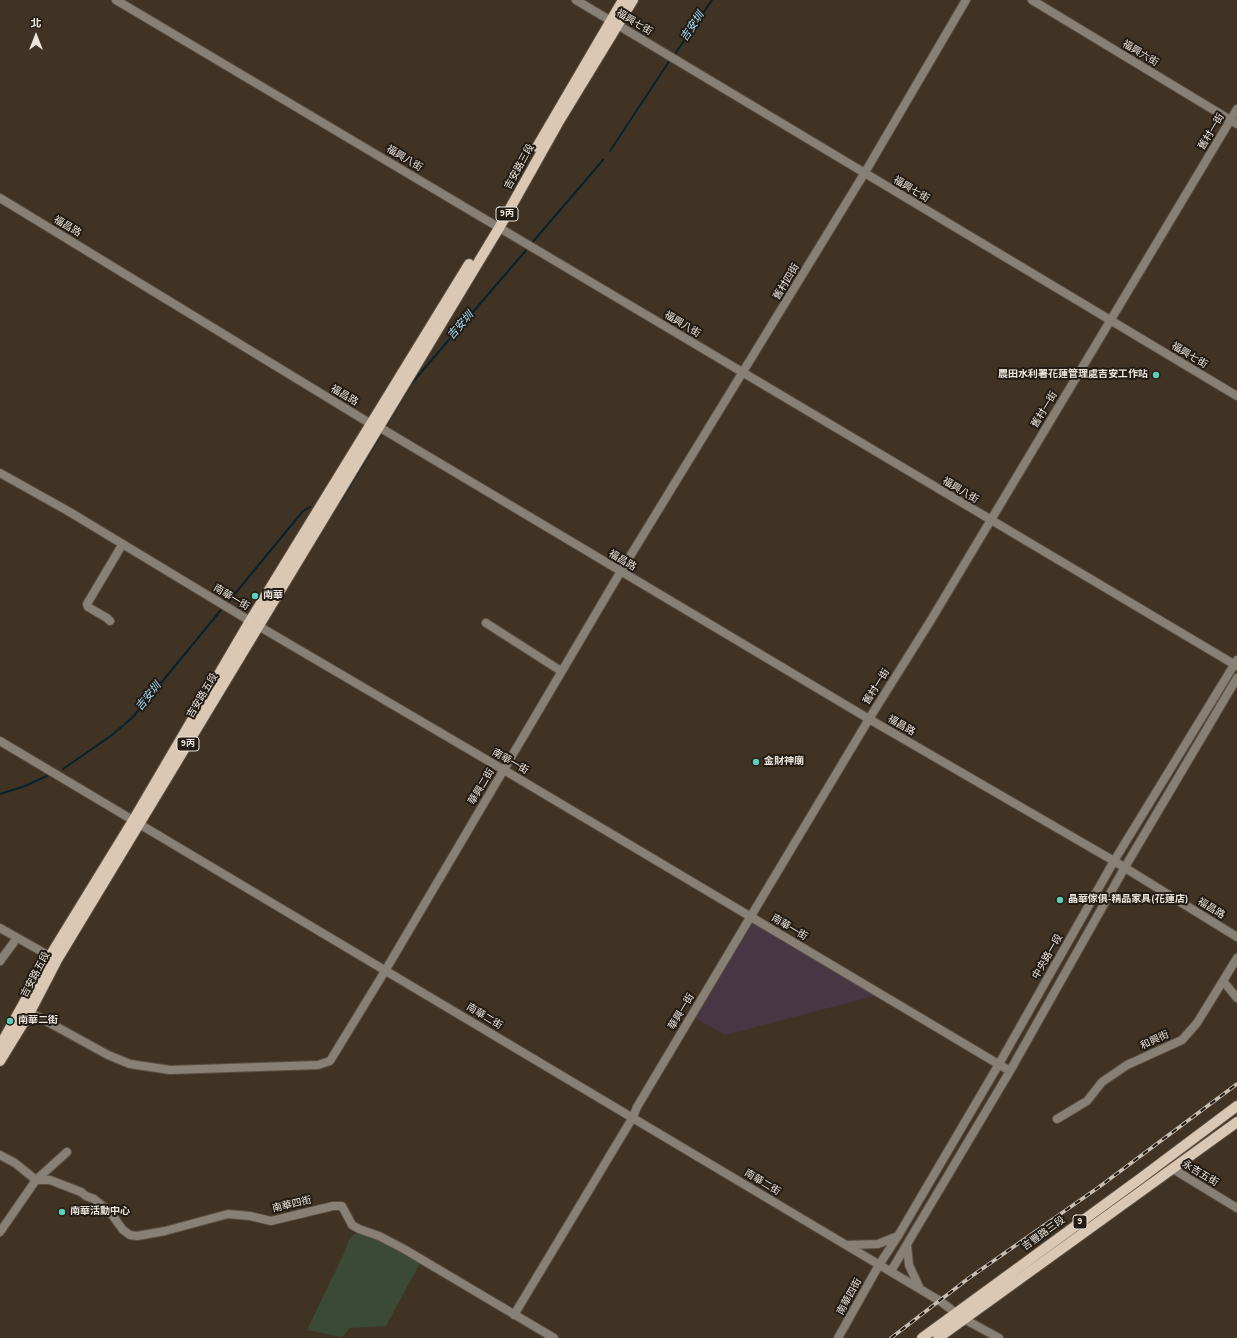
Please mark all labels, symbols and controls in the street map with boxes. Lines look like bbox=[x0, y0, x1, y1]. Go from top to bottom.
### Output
street label: 福興七街 bbox=[614, 8, 654, 38]
water label: 吉安圳 bbox=[678, 10, 708, 44]
north arrow bbox=[16, 16, 56, 56]
text: 北 bbox=[31, 16, 42, 31]
street label: 福興六街 bbox=[1120, 39, 1160, 69]
street label: 舊村一街 bbox=[1197, 112, 1227, 152]
street label: 吉安路三段 bbox=[503, 142, 537, 192]
street label: 福興八街 bbox=[384, 144, 424, 174]
street label: 福興七街 bbox=[891, 175, 931, 205]
road number: 9丙 bbox=[496, 207, 518, 221]
street label: 福昌路 bbox=[51, 214, 83, 240]
street label: 舊村四街 bbox=[772, 262, 802, 302]
water label: 吉安圳 bbox=[445, 309, 477, 343]
street label: 福興八街 bbox=[662, 310, 702, 340]
street label: 福興七街 bbox=[1169, 341, 1209, 371]
place label: 農田水利署花蓮管理處吉安工作站 bbox=[998, 369, 1148, 381]
marker: 農田水利署花蓮管理處吉安工作站 bbox=[1151, 370, 1161, 380]
street label: 福昌路 bbox=[328, 383, 360, 409]
street label: 舊村一街 bbox=[1030, 390, 1060, 430]
street label: 福興八街 bbox=[940, 476, 980, 506]
street label: 福昌路 bbox=[606, 548, 638, 574]
street label: 南華一街 bbox=[211, 583, 251, 613]
place label: 南華 bbox=[263, 590, 283, 602]
marker: 南華 bbox=[250, 591, 260, 601]
street label: 舊村一街 bbox=[861, 667, 893, 707]
street label: 吉安路五段 bbox=[185, 671, 221, 721]
water label: 吉安圳 bbox=[133, 680, 165, 714]
street label: 福昌路 bbox=[885, 713, 917, 739]
road number: 9丙 bbox=[177, 737, 199, 751]
street label: 南華一街 bbox=[490, 747, 530, 777]
place label: 金財神廟 bbox=[764, 756, 804, 768]
marker: 金財神廟 bbox=[751, 757, 761, 767]
street label: 華興二街 bbox=[467, 767, 497, 807]
place label: 晶華傢俱-精品家具(花蓮店) bbox=[1068, 894, 1188, 906]
marker: 晶華傢俱-精品家具(花蓮店) bbox=[1055, 895, 1065, 905]
street label: 福昌路 bbox=[1195, 896, 1227, 922]
street label: 南華一街 bbox=[769, 913, 809, 943]
street label: 中央路一段 bbox=[1030, 932, 1066, 982]
street label: 吉安路五段 bbox=[19, 950, 53, 1000]
street label: 華興一街 bbox=[667, 992, 697, 1032]
street label: 南華二街 bbox=[464, 1002, 504, 1032]
place label: 南華二街 bbox=[18, 1015, 58, 1027]
marker: 南華二街 bbox=[5, 1016, 15, 1026]
street label: 和興街 bbox=[1139, 1029, 1171, 1053]
street label: 永吉五街 bbox=[1180, 1159, 1220, 1189]
street label: 南華二街 bbox=[742, 1168, 782, 1198]
street label: 南華四街 bbox=[271, 1195, 313, 1215]
place label: 南華活動中心 bbox=[70, 1206, 130, 1218]
marker: 南華活動中心 bbox=[57, 1207, 67, 1217]
street label: 吉豐路三段 bbox=[1020, 1214, 1068, 1254]
road number: 9 bbox=[1073, 1215, 1087, 1229]
street label: 南華四街 bbox=[835, 1277, 865, 1317]

